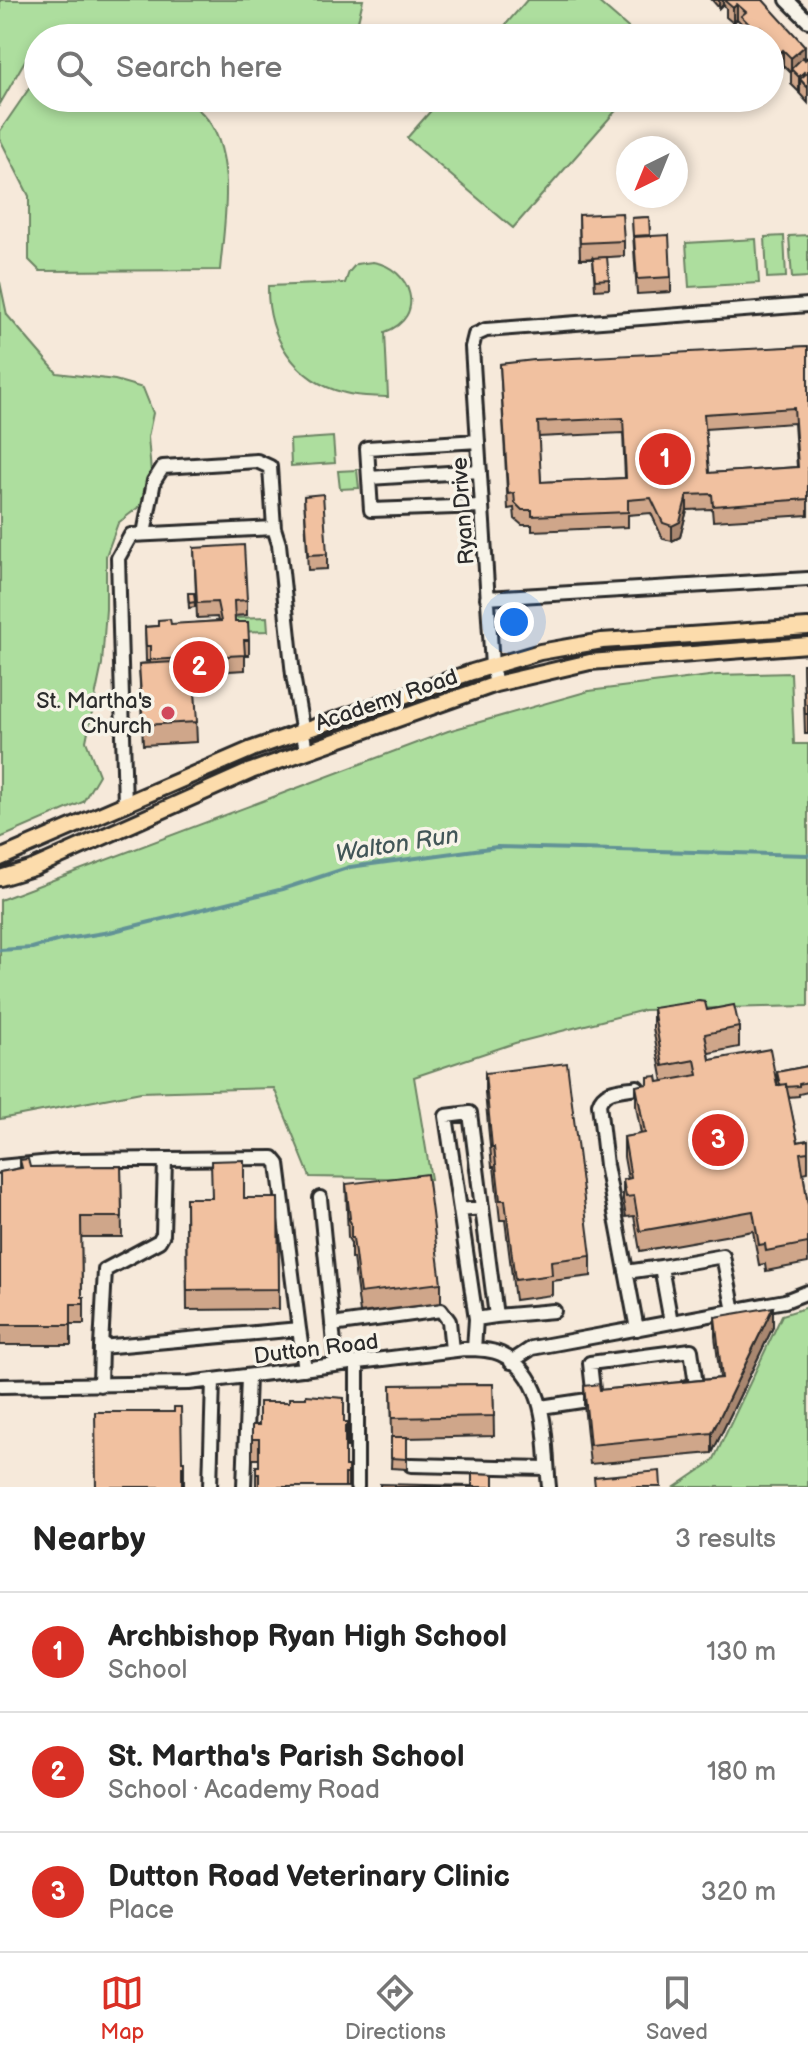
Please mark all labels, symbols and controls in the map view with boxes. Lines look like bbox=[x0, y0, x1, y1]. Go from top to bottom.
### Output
search box bbox=[24, 24, 784, 112]
icon: search bbox=[52, 46, 96, 90]
text: Search here bbox=[116, 50, 282, 86]
north arrow bbox=[616, 136, 688, 208]
pin: 1 bbox=[639, 429, 691, 489]
street label: Ryan Drive bbox=[446, 456, 481, 566]
your location bbox=[494, 602, 534, 642]
pin: 2 bbox=[173, 637, 225, 697]
street label: Academy Road bbox=[312, 663, 461, 737]
place label: St. Martha's Church bbox=[36, 688, 152, 740]
marker: St. Martha's Church bbox=[159, 704, 177, 722]
water label: Walton Run bbox=[333, 820, 461, 869]
pin: 3 bbox=[692, 1110, 744, 1170]
street label: Dutton Road bbox=[252, 1328, 380, 1371]
text: Nearby bbox=[32, 1519, 146, 1560]
text: 3 results bbox=[675, 1524, 776, 1555]
text: Archbishop Ryan High School bbox=[108, 1619, 507, 1655]
text: 1 bbox=[53, 1637, 63, 1668]
text: 130 m bbox=[706, 1637, 776, 1668]
text: School bbox=[108, 1655, 187, 1686]
text: St. Martha's Parish School bbox=[108, 1739, 464, 1775]
text: 2 bbox=[50, 1757, 66, 1788]
text: 180 m bbox=[707, 1757, 776, 1788]
text: School · Academy Road bbox=[108, 1775, 380, 1806]
text: Dutton Road Veterinary Clinic bbox=[108, 1859, 510, 1895]
text: 3 bbox=[50, 1877, 66, 1908]
text: 320 m bbox=[701, 1877, 776, 1908]
text: Place bbox=[108, 1895, 174, 1926]
tab: Map bbox=[100, 1971, 144, 2046]
tab: Directions bbox=[345, 1971, 446, 2046]
tab: Saved bbox=[646, 1971, 708, 2046]

